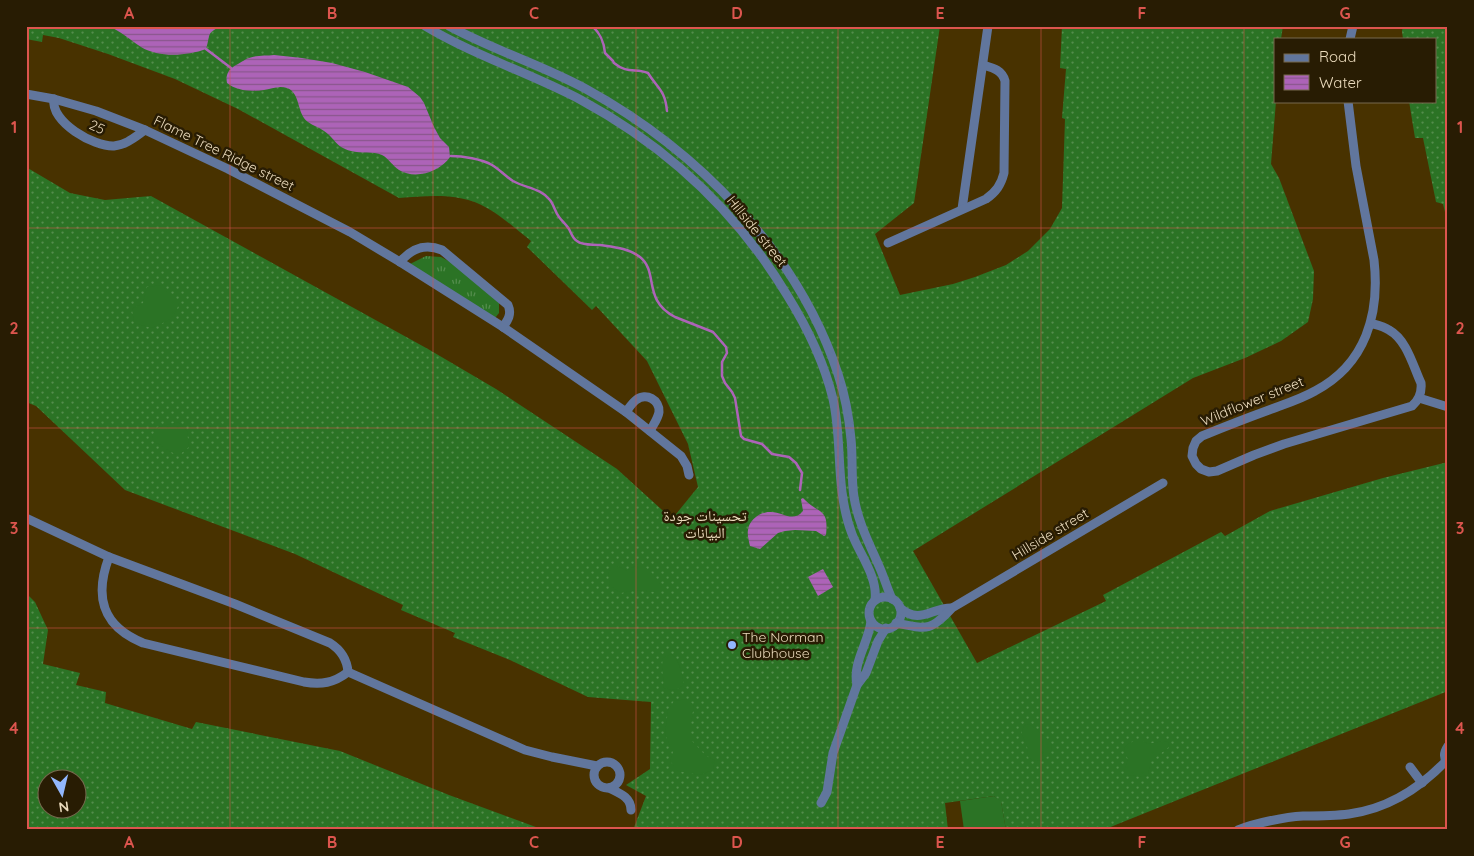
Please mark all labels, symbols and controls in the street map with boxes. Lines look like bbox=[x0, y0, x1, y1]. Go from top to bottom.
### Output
text: A bbox=[124, 3, 135, 23]
text: B bbox=[327, 3, 337, 23]
text: C bbox=[529, 3, 539, 23]
text: D bbox=[731, 3, 743, 23]
text: E bbox=[935, 3, 945, 23]
text: F bbox=[1138, 3, 1147, 23]
text: G bbox=[1339, 3, 1351, 23]
legend bbox=[1274, 38, 1436, 102]
text: Road bbox=[1319, 47, 1356, 66]
text: Water bbox=[1319, 73, 1362, 92]
street label: Flame Tree Ridge street bbox=[151, 111, 298, 195]
street label: 25 bbox=[86, 116, 108, 138]
text: 1 bbox=[11, 117, 17, 137]
text: 1 bbox=[1457, 117, 1463, 137]
street label: Hillside street bbox=[723, 192, 791, 270]
text: 2 bbox=[9, 318, 19, 338]
text: 2 bbox=[1455, 318, 1465, 338]
street label: Wildflower street bbox=[1198, 372, 1306, 430]
street label: Hillside street bbox=[1008, 504, 1092, 564]
district label: تحسينات جودة البيانات bbox=[663, 506, 747, 542]
text: 3 bbox=[10, 518, 18, 538]
text: 3 bbox=[1456, 518, 1464, 538]
place label: The Norman Clubhouse bbox=[742, 628, 824, 662]
marker: The Norman Clubhouse bbox=[726, 639, 738, 651]
text: 4 bbox=[9, 718, 19, 738]
text: 4 bbox=[1455, 718, 1465, 738]
north arrow bbox=[38, 768, 88, 818]
text: N bbox=[57, 797, 70, 817]
text: A bbox=[124, 832, 135, 852]
text: B bbox=[327, 832, 337, 852]
text: C bbox=[529, 832, 539, 852]
text: D bbox=[731, 832, 743, 852]
text: E bbox=[935, 832, 945, 852]
text: F bbox=[1138, 832, 1147, 852]
text: G bbox=[1339, 832, 1351, 852]

